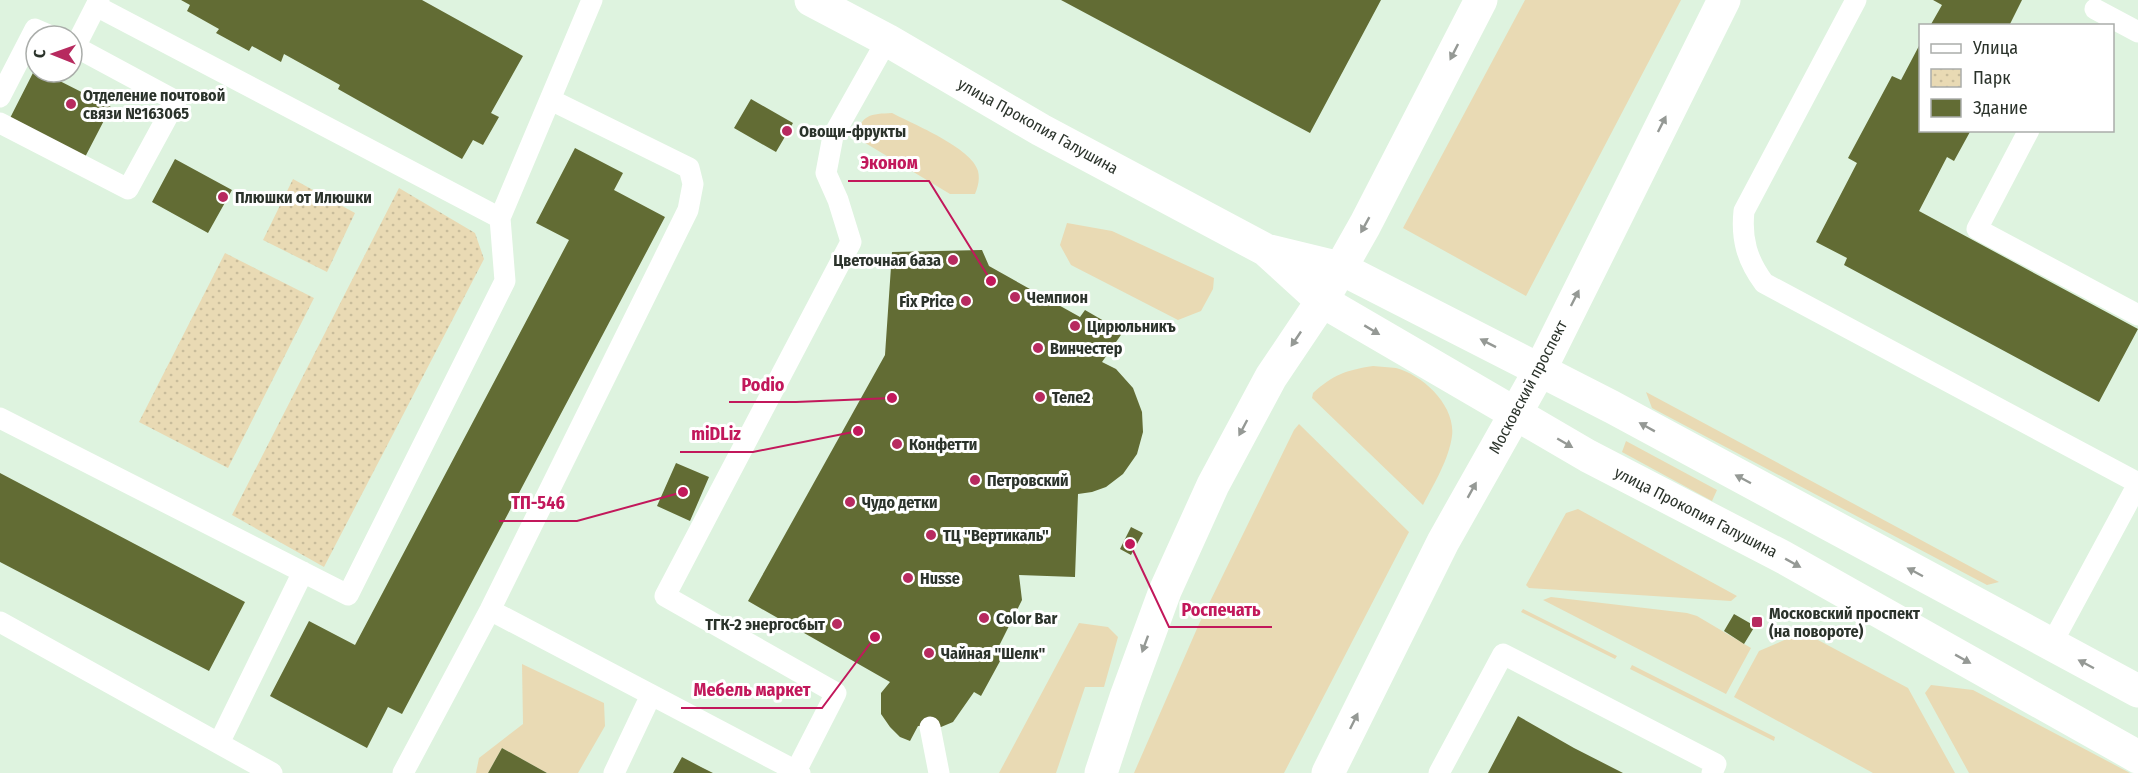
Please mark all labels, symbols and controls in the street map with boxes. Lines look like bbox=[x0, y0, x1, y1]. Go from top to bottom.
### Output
north arrow bbox=[24, 24, 84, 84]
legend bbox=[1919, 24, 2114, 132]
text: Улица bbox=[1972, 37, 2018, 59]
one-way arrow bbox=[1449, 44, 1459, 61]
text: С bbox=[30, 49, 49, 58]
text: Парк bbox=[1973, 67, 2011, 89]
street label: улица Прокопия Галушина bbox=[955, 74, 1122, 178]
place label: Отделение почтовой связи №163065 bbox=[83, 86, 225, 123]
marker: Отделение почтовой связи №163065 bbox=[64, 97, 78, 111]
text: Здание bbox=[1973, 97, 2028, 119]
one-way arrow bbox=[1658, 115, 1667, 132]
place label: Овощи-фрукты bbox=[799, 122, 906, 141]
marker: Овощи-фрукты bbox=[780, 124, 794, 138]
callout: Эконом bbox=[848, 145, 929, 181]
text: Эконом bbox=[860, 152, 918, 174]
place label: Плюшки от Илюшки bbox=[235, 188, 372, 207]
marker: Плюшки от Илюшки bbox=[216, 190, 230, 204]
one-way arrow bbox=[1359, 217, 1370, 233]
place label: Цветочная база bbox=[833, 251, 941, 270]
marker: Цветочная база bbox=[946, 253, 960, 267]
place label: Чемпион bbox=[1027, 288, 1088, 307]
marker: Чемпион bbox=[1008, 290, 1022, 304]
one-way arrow bbox=[1570, 290, 1580, 307]
place label: Fix Price bbox=[899, 292, 954, 311]
marker: Fix Price bbox=[959, 294, 973, 308]
place label: Цирюльникъ bbox=[1087, 317, 1176, 336]
street label: Московский проспект bbox=[1485, 317, 1571, 457]
marker: Цирюльникъ bbox=[1068, 319, 1082, 333]
one-way arrow bbox=[1364, 325, 1380, 336]
one-way arrow bbox=[1290, 330, 1302, 346]
one-way arrow bbox=[1479, 338, 1496, 348]
place label: Винчестер bbox=[1050, 339, 1123, 358]
marker: Винчестер bbox=[1031, 341, 1045, 355]
callout: Podio bbox=[729, 366, 796, 402]
text: Podio bbox=[742, 374, 785, 396]
place label: Теле2 bbox=[1052, 388, 1091, 407]
marker: Теле2 bbox=[1033, 390, 1047, 404]
callout: miDLiz bbox=[680, 416, 753, 452]
one-way arrow bbox=[1238, 420, 1248, 437]
one-way arrow bbox=[1638, 422, 1655, 432]
text: miDLiz bbox=[691, 423, 741, 445]
place label: Конфетти bbox=[909, 435, 977, 454]
marker: Конфетти bbox=[890, 437, 904, 451]
one-way arrow bbox=[1557, 438, 1574, 448]
street label: улица Прокопия Галушина bbox=[1611, 463, 1781, 561]
place label: Петровский bbox=[987, 471, 1069, 490]
marker: Петровский bbox=[968, 473, 982, 487]
one-way arrow bbox=[1734, 474, 1751, 484]
one-way arrow bbox=[1467, 482, 1477, 499]
callout: ТП-546 bbox=[499, 485, 577, 521]
text: ТП-546 bbox=[511, 492, 565, 514]
place label: Чудо детки bbox=[862, 493, 938, 512]
marker: Чудо детки bbox=[843, 495, 857, 509]
place label: ТЦ "Вертикаль" bbox=[943, 526, 1049, 545]
marker: ТЦ "Вертикаль" bbox=[924, 528, 938, 542]
one-way arrow bbox=[1785, 558, 1802, 568]
one-way arrow bbox=[1906, 567, 1923, 577]
place label: Husse bbox=[920, 569, 960, 588]
marker: Husse bbox=[901, 571, 915, 585]
callout: Роспечать bbox=[1169, 591, 1272, 627]
text: Роспечать bbox=[1181, 599, 1261, 621]
place label: Московский проспект (на повороте) bbox=[1769, 604, 1920, 641]
place label: Color Bar bbox=[996, 609, 1058, 628]
marker: Color Bar bbox=[977, 611, 991, 625]
place label: ТГК-2 энергосбыт bbox=[705, 615, 825, 634]
marker: Московский проспект (на повороте) bbox=[1750, 615, 1764, 629]
marker: ТГК-2 энергосбыт bbox=[830, 617, 844, 631]
one-way arrow bbox=[1140, 635, 1150, 653]
place label: Чайная "Шелк" bbox=[941, 644, 1046, 663]
marker: Чайная "Шелк" bbox=[922, 646, 936, 660]
one-way arrow bbox=[1955, 654, 1972, 664]
one-way arrow bbox=[2078, 659, 2095, 669]
callout: Мебель маркет bbox=[681, 672, 822, 708]
text: Мебель маркет bbox=[693, 679, 811, 701]
one-way arrow bbox=[1350, 712, 1359, 729]

